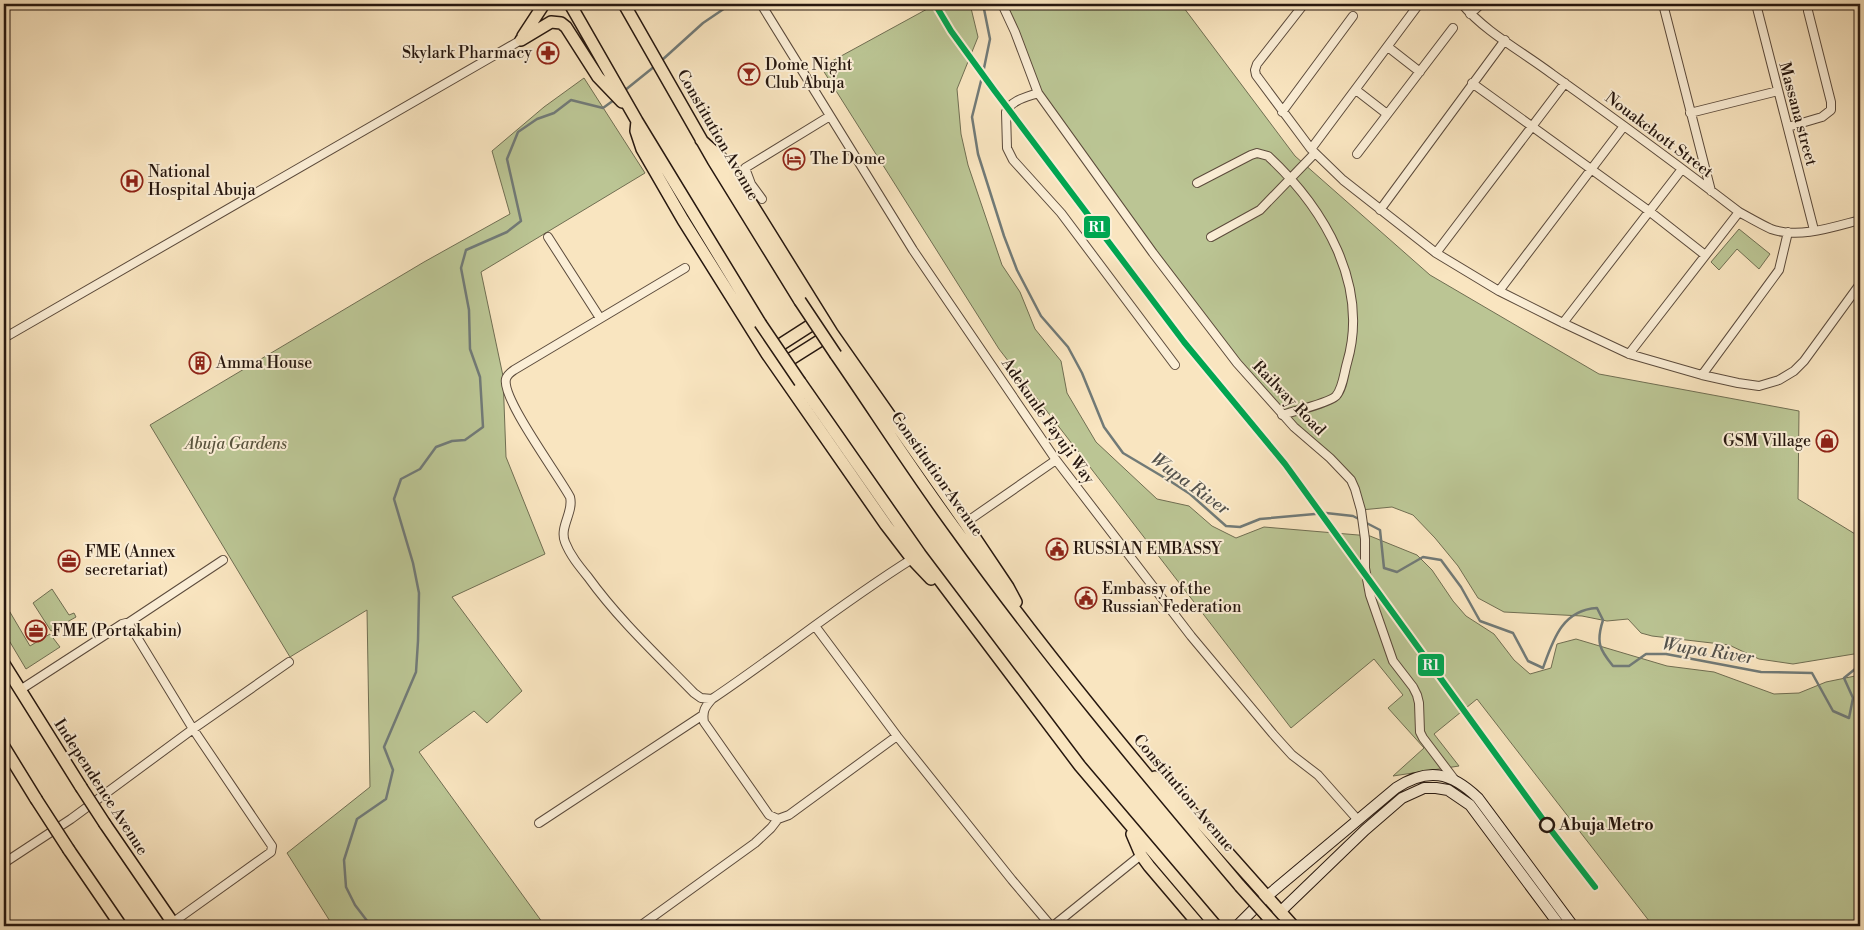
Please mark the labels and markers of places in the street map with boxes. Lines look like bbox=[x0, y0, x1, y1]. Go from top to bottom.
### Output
pharmacy icon: Skylark Pharmacy bbox=[536, 41, 560, 65]
place label: Skylark Pharmacy bbox=[402, 43, 532, 63]
place label: Dome Night Club Abuja bbox=[765, 55, 853, 93]
bar icon: Dome Night Club Abuja bbox=[737, 62, 761, 86]
hotel icon: The Dome bbox=[782, 147, 806, 171]
place label: The Dome bbox=[810, 149, 885, 169]
place label: National Hospital Abuja bbox=[148, 162, 256, 200]
hospital icon: National Hospital Abuja bbox=[120, 169, 144, 193]
building icon: Amma House bbox=[188, 351, 212, 375]
place label: Amma House bbox=[215, 353, 312, 373]
shop icon: GSM Village bbox=[1815, 429, 1839, 453]
place label: GSM Village bbox=[1723, 431, 1811, 451]
public building icon: RUSSIAN EMBASSY bbox=[1045, 537, 1069, 561]
place label: RUSSIAN EMBASSY bbox=[1073, 539, 1223, 559]
place label: FME (Annex secretariat) bbox=[85, 542, 176, 580]
office icon: FME (Annex secretariat) bbox=[57, 549, 81, 573]
place label: Embassy of the Russian Federation bbox=[1102, 579, 1242, 617]
public building icon: Embassy of the Russian Federation bbox=[1074, 586, 1098, 610]
office icon: FME (Portakabin) bbox=[24, 619, 48, 643]
place label: FME (Portakabin) bbox=[52, 621, 182, 641]
place label: Abuja Metro bbox=[1558, 815, 1654, 835]
marker: Abuja Metro bbox=[1539, 817, 1555, 833]

